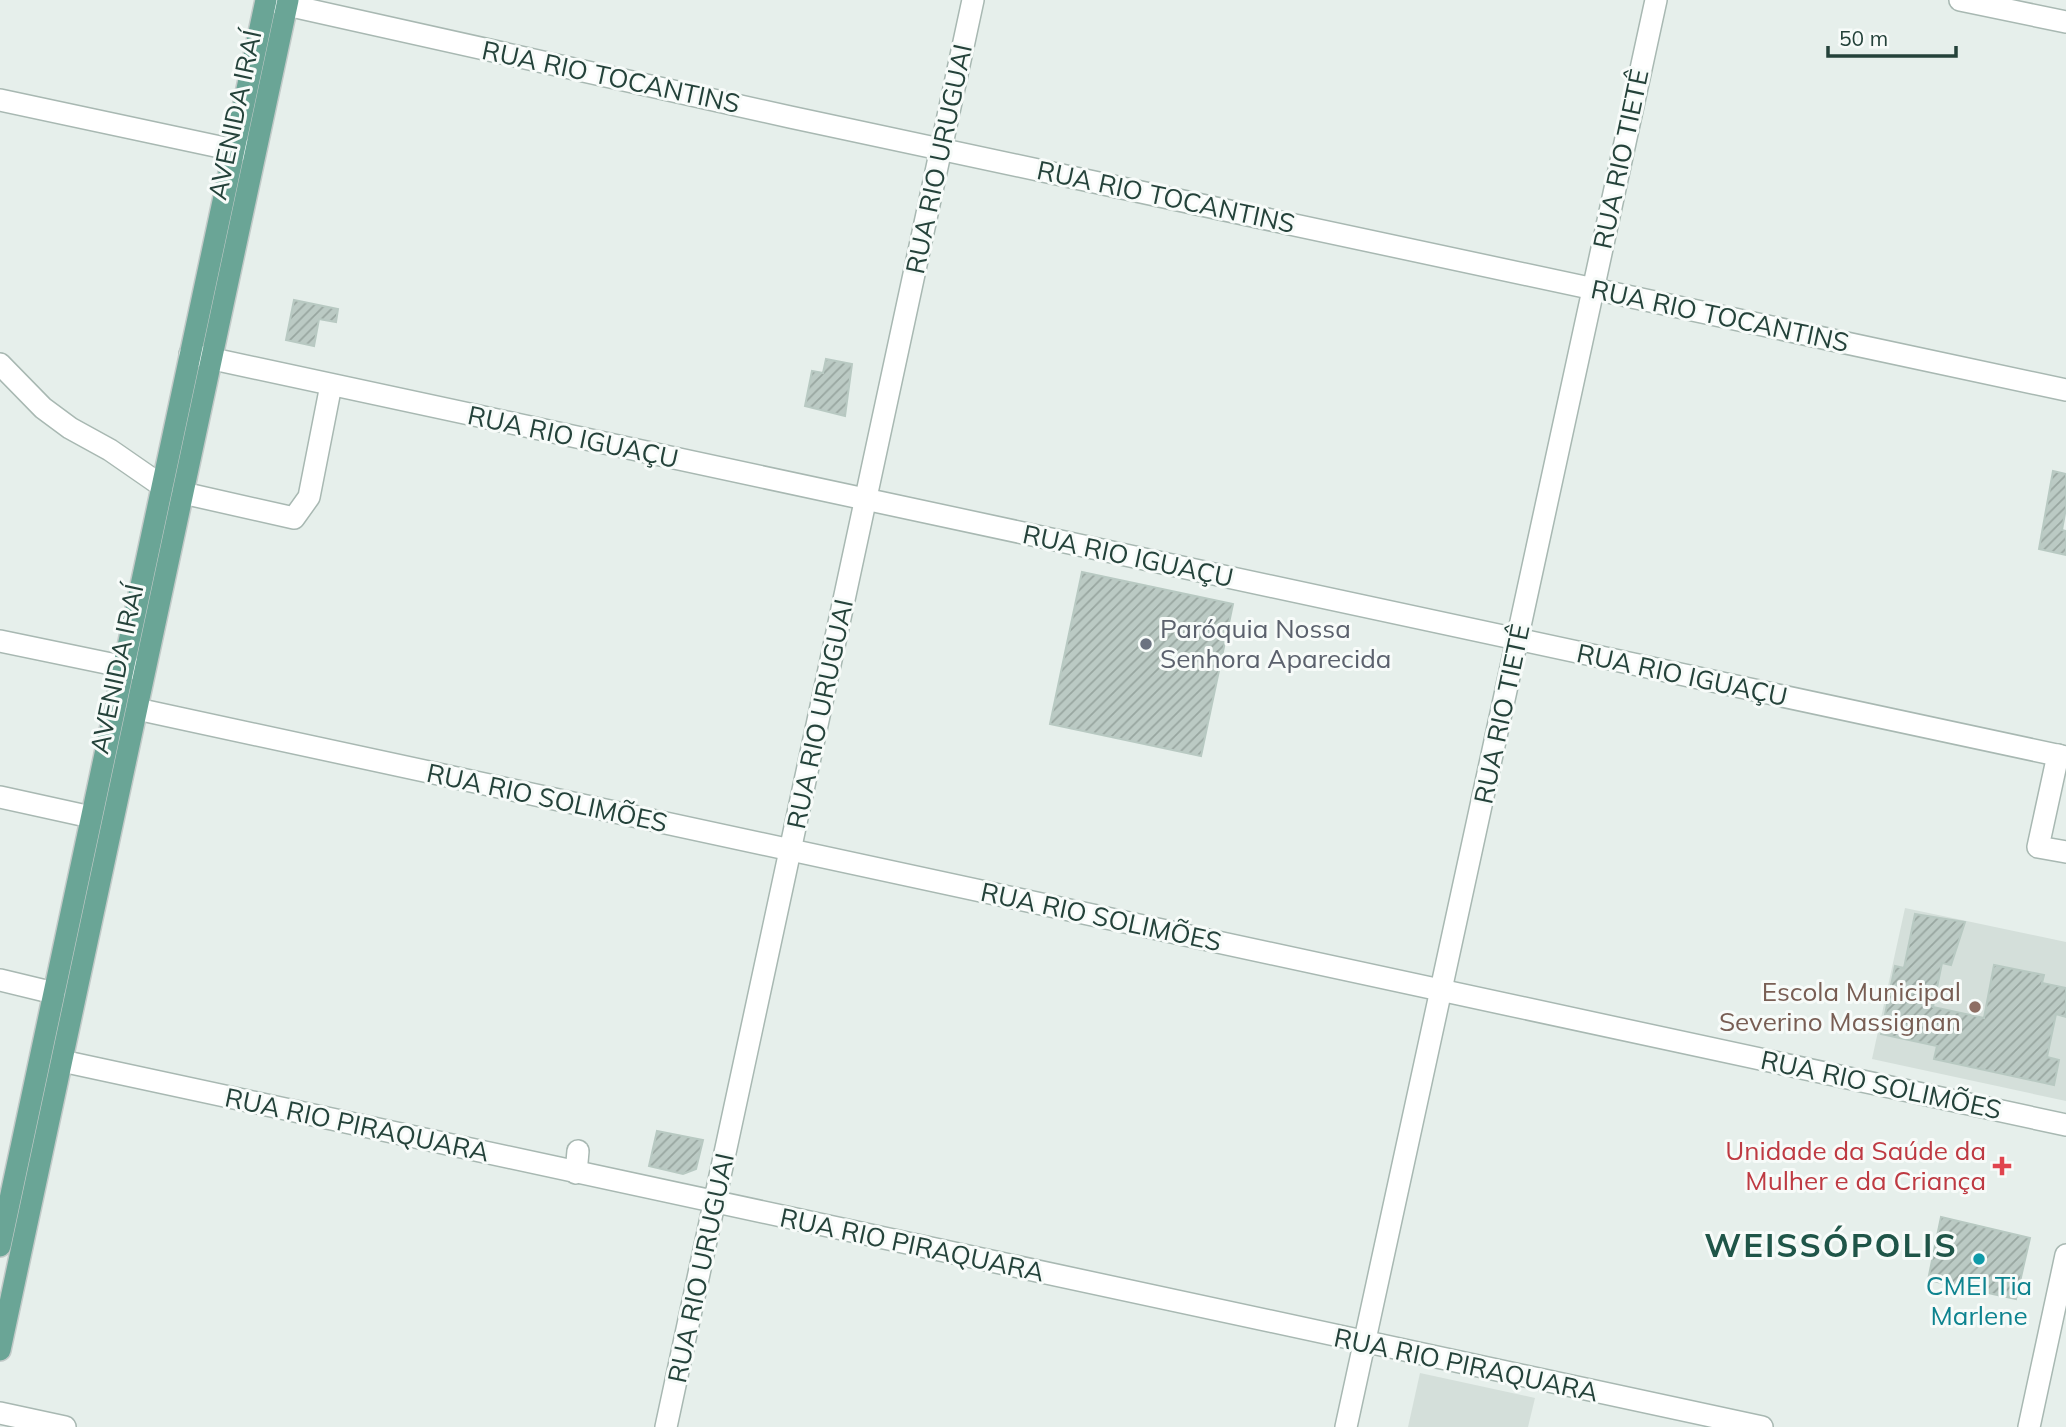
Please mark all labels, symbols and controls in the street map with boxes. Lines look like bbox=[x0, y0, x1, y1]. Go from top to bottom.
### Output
scale bar bbox=[1828, 14, 1956, 58]
text: 50 m bbox=[1839, 25, 1888, 51]
street label: AVENIDA IRAÍ bbox=[200, 26, 269, 203]
street label: RUA RIO TOCANTINS bbox=[479, 33, 743, 120]
street label: RUA RIO URUGUAI bbox=[898, 41, 979, 277]
street label: RUA RIO TIETÊ bbox=[1585, 66, 1656, 252]
street label: RUA RIO TOCANTINS bbox=[1034, 153, 1298, 240]
street label: RUA RIO TOCANTINS bbox=[1588, 272, 1852, 359]
street label: RUA RIO IGUAÇU bbox=[465, 398, 681, 475]
street label: RUA RIO IGUAÇU bbox=[1020, 517, 1236, 594]
street label: AVENIDA IRAÍ bbox=[82, 580, 151, 757]
street label: RUA RIO URUGUAI bbox=[779, 596, 860, 832]
place label: Paróquia Nossa Senhora Aparecida bbox=[1160, 612, 1391, 675]
street label: RUA RIO TIETÊ bbox=[1466, 621, 1537, 807]
marker: Paróquia Nossa Senhora Aparecida bbox=[1138, 636, 1154, 652]
street label: RUA RIO IGUAÇU bbox=[1574, 636, 1790, 713]
street label: RUA RIO SOLIMÕES bbox=[424, 756, 670, 839]
street label: RUA RIO SOLIMÕES bbox=[978, 875, 1224, 958]
place label: Escola Municipal Severino Massignan bbox=[1719, 975, 1961, 1038]
marker: Escola Municipal Severino Massignan bbox=[1967, 999, 1983, 1015]
street label: RUA RIO SOLIMÕES bbox=[1758, 1043, 2004, 1126]
street label: RUA RIO PIRAQUARA bbox=[222, 1080, 492, 1169]
place label: Unidade da Saúde da Mulher e da Criança bbox=[1725, 1134, 1986, 1197]
street label: RUA RIO URUGUAI bbox=[660, 1150, 741, 1386]
marker: Unidade da Saúde da Mulher e da Criança bbox=[1992, 1156, 2012, 1176]
street label: RUA RIO PIRAQUARA bbox=[777, 1200, 1047, 1289]
district label: WEISSÓPOLIS bbox=[1704, 1224, 1958, 1265]
marker: CMEI Tia Marlene bbox=[1971, 1251, 1987, 1267]
place label: CMEI Tia Marlene bbox=[1926, 1269, 2032, 1332]
street label: RUA RIO PIRAQUARA bbox=[1331, 1320, 1601, 1409]

